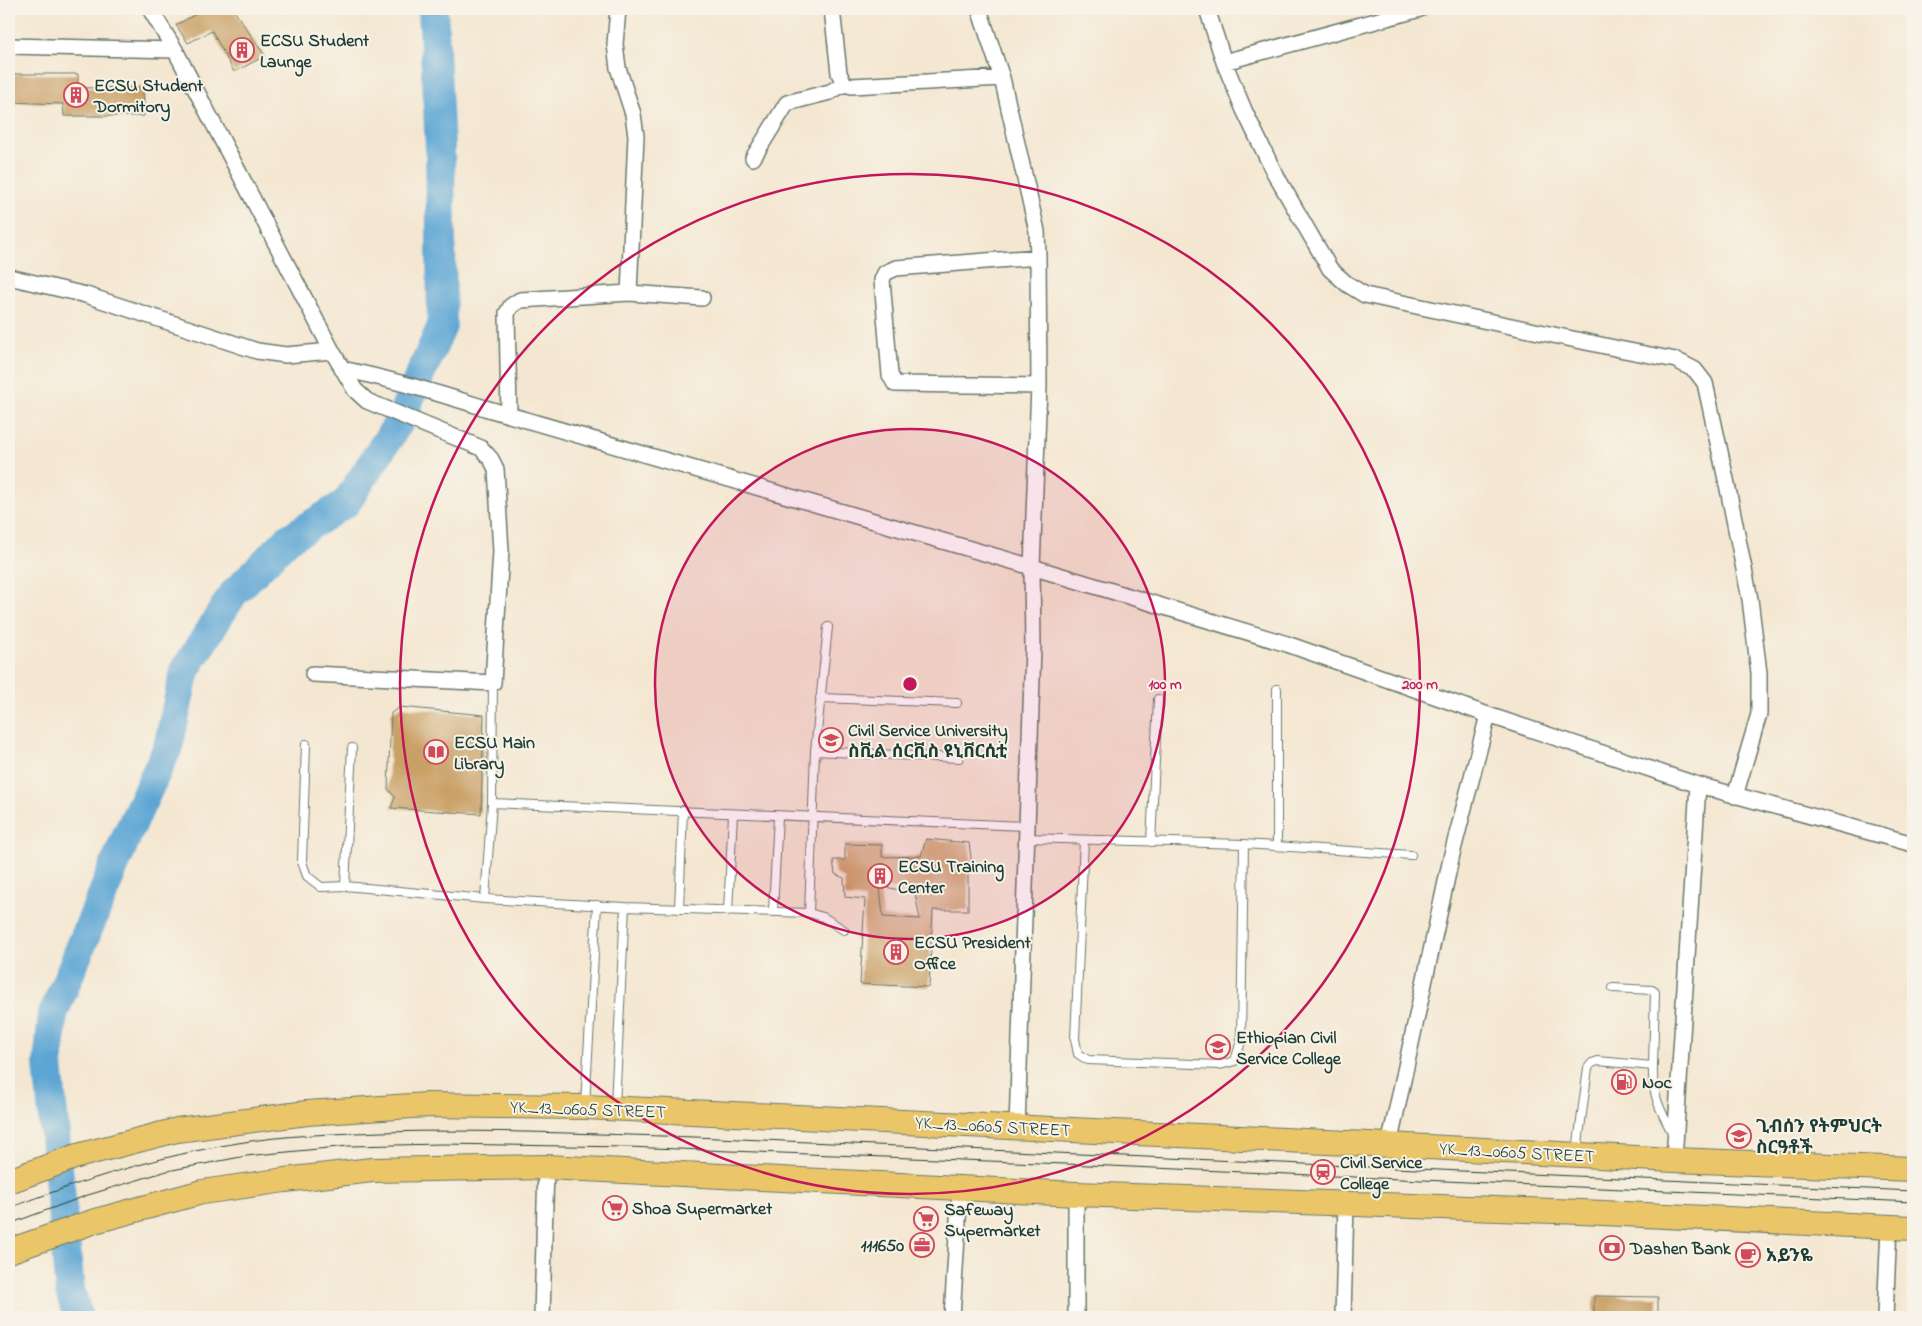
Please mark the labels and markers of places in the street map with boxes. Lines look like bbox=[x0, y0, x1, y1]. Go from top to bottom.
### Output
place label: ECSU Student Launge bbox=[260, 29, 370, 77]
building icon: ECSU Student Launge bbox=[229, 37, 255, 63]
place label: ECSU Student Dormitory bbox=[93, 74, 204, 122]
building icon: ECSU Student Dormitory bbox=[63, 82, 89, 108]
centre of rings bbox=[901, 675, 919, 693]
place label: Civil Service University ስቪል ሰርቪስ ዩኒቨርሲቲ bbox=[848, 719, 1008, 766]
school or university icon: Civil Service University ስቪል ሰርቪስ ዩኒቨርሲቲ bbox=[818, 727, 844, 753]
place label: ECSU Main Library bbox=[454, 731, 535, 779]
library icon: ECSU Main Library bbox=[423, 739, 449, 765]
place label: ECSU Training Center bbox=[898, 855, 1004, 902]
building icon: ECSU Training Center bbox=[867, 863, 893, 889]
place label: ECSU President Office bbox=[914, 931, 1032, 978]
building icon: ECSU President Office bbox=[883, 939, 909, 965]
place label: Ethiopian Civil Service College bbox=[1236, 1026, 1342, 1074]
school or university icon: Ethiopian Civil Service College bbox=[1205, 1034, 1231, 1060]
fuel station icon: Noc bbox=[1611, 1069, 1637, 1095]
place label: Noc bbox=[1642, 1071, 1673, 1097]
place label: ጊብሰን የትምህርት ስርዓቶች bbox=[1756, 1115, 1882, 1162]
school or university icon: ጊብሰን የትምህርት ስርዓቶች bbox=[1726, 1123, 1752, 1149]
place label: Civil Service College bbox=[1340, 1151, 1423, 1199]
station icon: Civil Service College bbox=[1310, 1159, 1336, 1185]
supermarket icon: Shoa Supermarket bbox=[602, 1195, 628, 1221]
place label: Shoa Supermarket bbox=[632, 1197, 773, 1223]
place label: Safeway Supermarket bbox=[944, 1198, 1041, 1245]
supermarket icon: Safeway Supermarket bbox=[913, 1206, 939, 1232]
office icon: 111650 bbox=[909, 1232, 935, 1258]
place label: 111650 bbox=[861, 1234, 904, 1260]
bank icon: Dashen Bank bbox=[1599, 1235, 1625, 1261]
place label: Dashen Bank bbox=[1629, 1237, 1732, 1263]
cafe icon: አይንዬ bbox=[1735, 1242, 1761, 1268]
place label: አይንዬ bbox=[1766, 1244, 1813, 1270]

